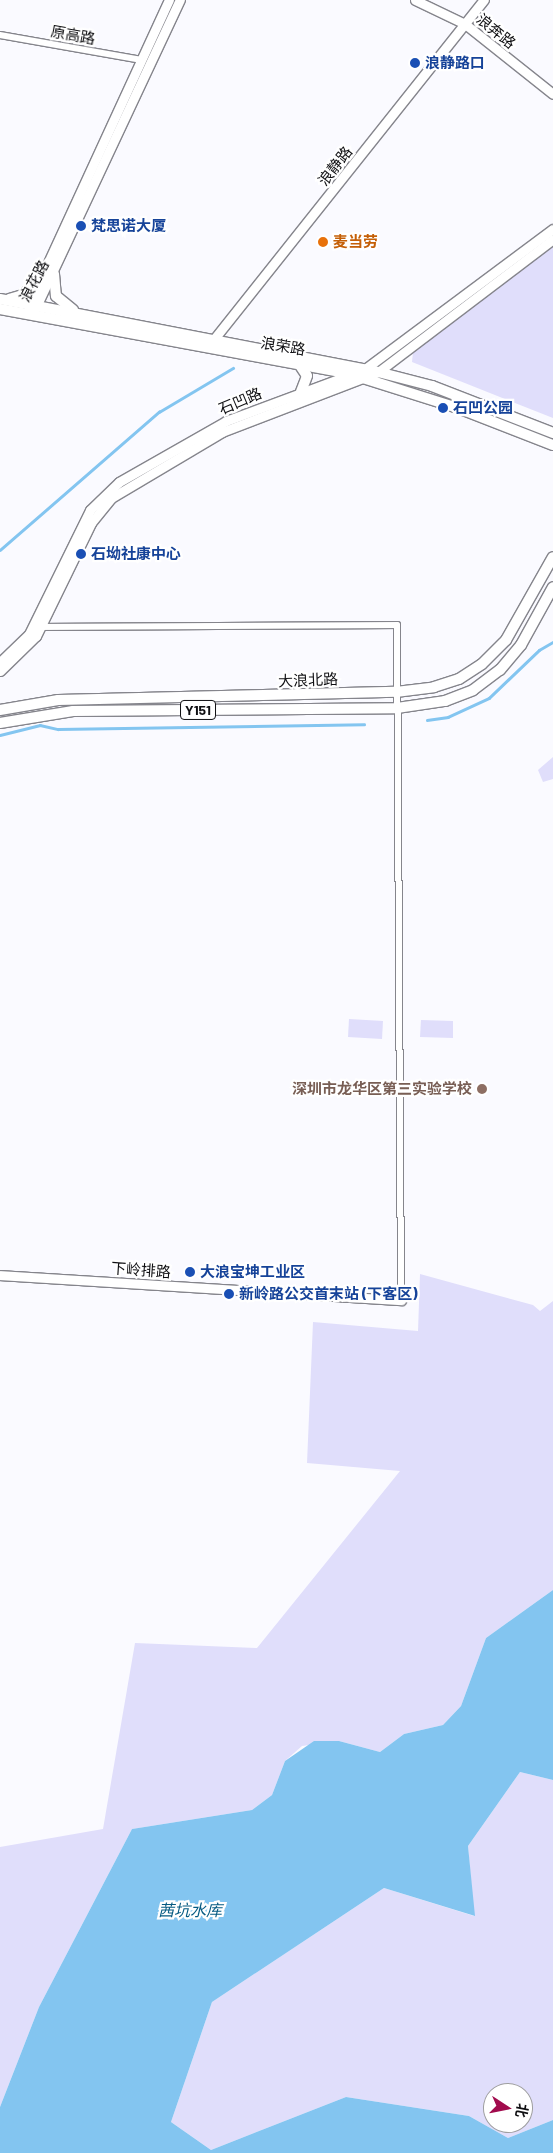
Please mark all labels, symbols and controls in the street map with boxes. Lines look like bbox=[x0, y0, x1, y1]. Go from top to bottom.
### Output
street label: 浪奔路 bbox=[473, 10, 519, 52]
street label: 原高路 bbox=[49, 22, 97, 48]
place label: 浪静路口 bbox=[425, 54, 485, 72]
marker: 浪静路口 bbox=[409, 57, 421, 69]
street label: 浪静路 bbox=[314, 143, 356, 189]
place label: 梵思诺大厦 bbox=[91, 217, 166, 235]
marker: 梵思诺大厦 bbox=[75, 220, 87, 232]
place label: 麦当劳 bbox=[333, 233, 378, 251]
marker: 麦当劳 bbox=[317, 236, 329, 248]
street label: 浪花路 bbox=[15, 257, 53, 305]
street label: 浪荣路 bbox=[259, 333, 307, 359]
street label: 石凹路 bbox=[216, 384, 264, 418]
place label: 石凹公园 bbox=[453, 399, 513, 417]
marker: 石凹公园 bbox=[437, 402, 449, 414]
place label: 石坳社康中心 bbox=[91, 545, 181, 563]
marker: 石坳社康中心 bbox=[75, 548, 87, 560]
street label: 大浪北路 bbox=[278, 670, 338, 690]
road number: Y151 bbox=[179, 698, 217, 722]
place label: 深圳市龙华区第三实验学校 bbox=[292, 1080, 472, 1098]
marker: 深圳市龙华区第三实验学校 bbox=[476, 1083, 488, 1095]
street label: 下岭排路 bbox=[110, 1259, 172, 1281]
place label: 大浪宝坤工业区 bbox=[200, 1263, 305, 1281]
marker: 大浪宝坤工业区 bbox=[184, 1266, 196, 1278]
place label: 新岭路公交首末站 (下客区) bbox=[239, 1285, 417, 1303]
marker: 新岭路公交首末站 (下客区) bbox=[223, 1288, 235, 1300]
water label: 茜坑水库 bbox=[158, 1900, 222, 1920]
north arrow bbox=[483, 2083, 533, 2133]
text: 北 bbox=[513, 2102, 532, 2119]

